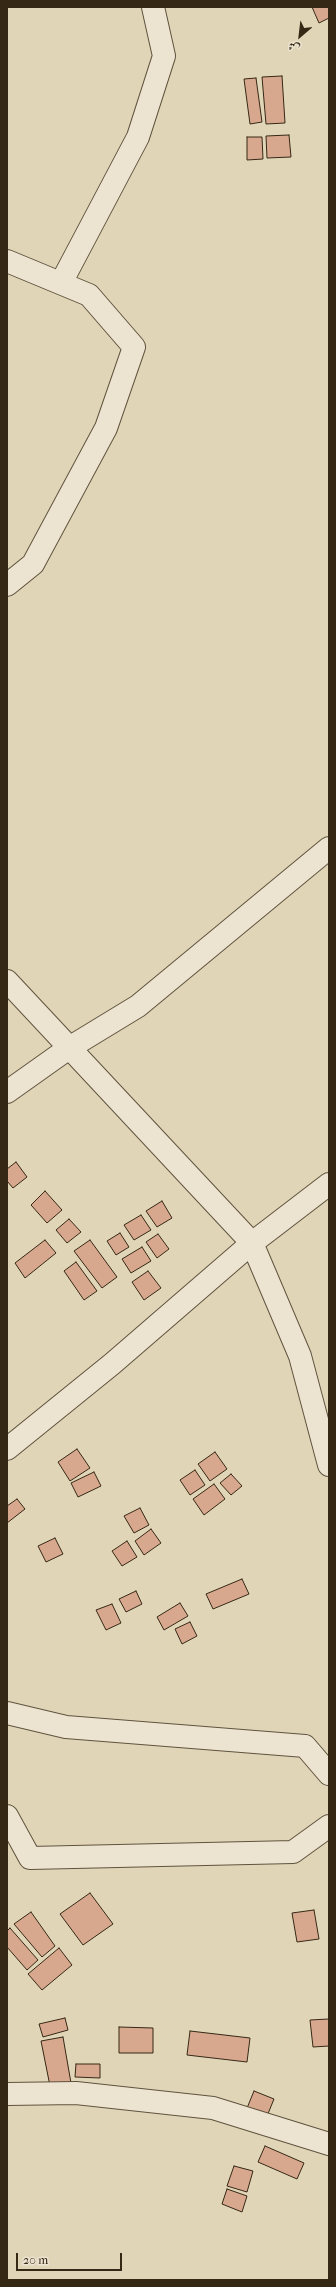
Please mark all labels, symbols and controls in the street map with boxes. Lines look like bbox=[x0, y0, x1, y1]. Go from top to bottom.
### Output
north arrow bbox=[280, 16, 320, 56]
text: ش bbox=[286, 39, 302, 55]
scale bar bbox=[18, 2245, 124, 2271]
text: 20 m bbox=[23, 2253, 48, 2267]

